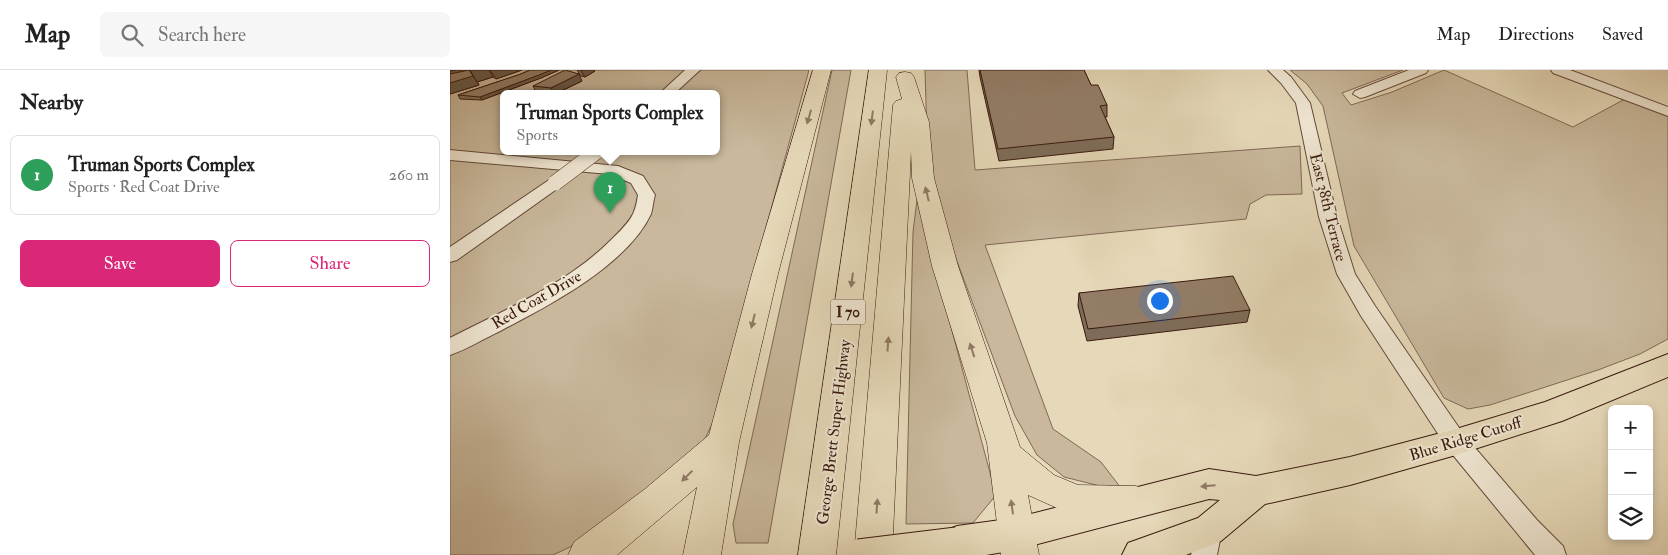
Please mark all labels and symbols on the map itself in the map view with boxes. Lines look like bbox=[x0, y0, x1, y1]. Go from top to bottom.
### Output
one-way arrow bbox=[805, 109, 813, 125]
one-way arrow bbox=[868, 111, 876, 127]
street label: East 38th Terrace bbox=[1305, 151, 1351, 264]
pin: 1 bbox=[594, 172, 626, 213]
one-way arrow bbox=[923, 187, 931, 202]
street label: Red Coat Drive bbox=[488, 266, 585, 334]
one-way arrow bbox=[848, 272, 856, 288]
your location bbox=[1147, 288, 1173, 314]
road number: I 70 bbox=[830, 300, 866, 324]
one-way arrow bbox=[749, 314, 757, 329]
one-way arrow bbox=[884, 336, 892, 352]
street label: George Brett Super Highway bbox=[813, 337, 856, 526]
one-way arrow bbox=[968, 342, 976, 357]
street label: Blue Ridge Cutoff bbox=[1407, 412, 1526, 465]
one-way arrow bbox=[682, 469, 694, 481]
one-way arrow bbox=[1199, 482, 1215, 490]
one-way arrow bbox=[873, 498, 881, 514]
one-way arrow bbox=[1008, 499, 1016, 515]

